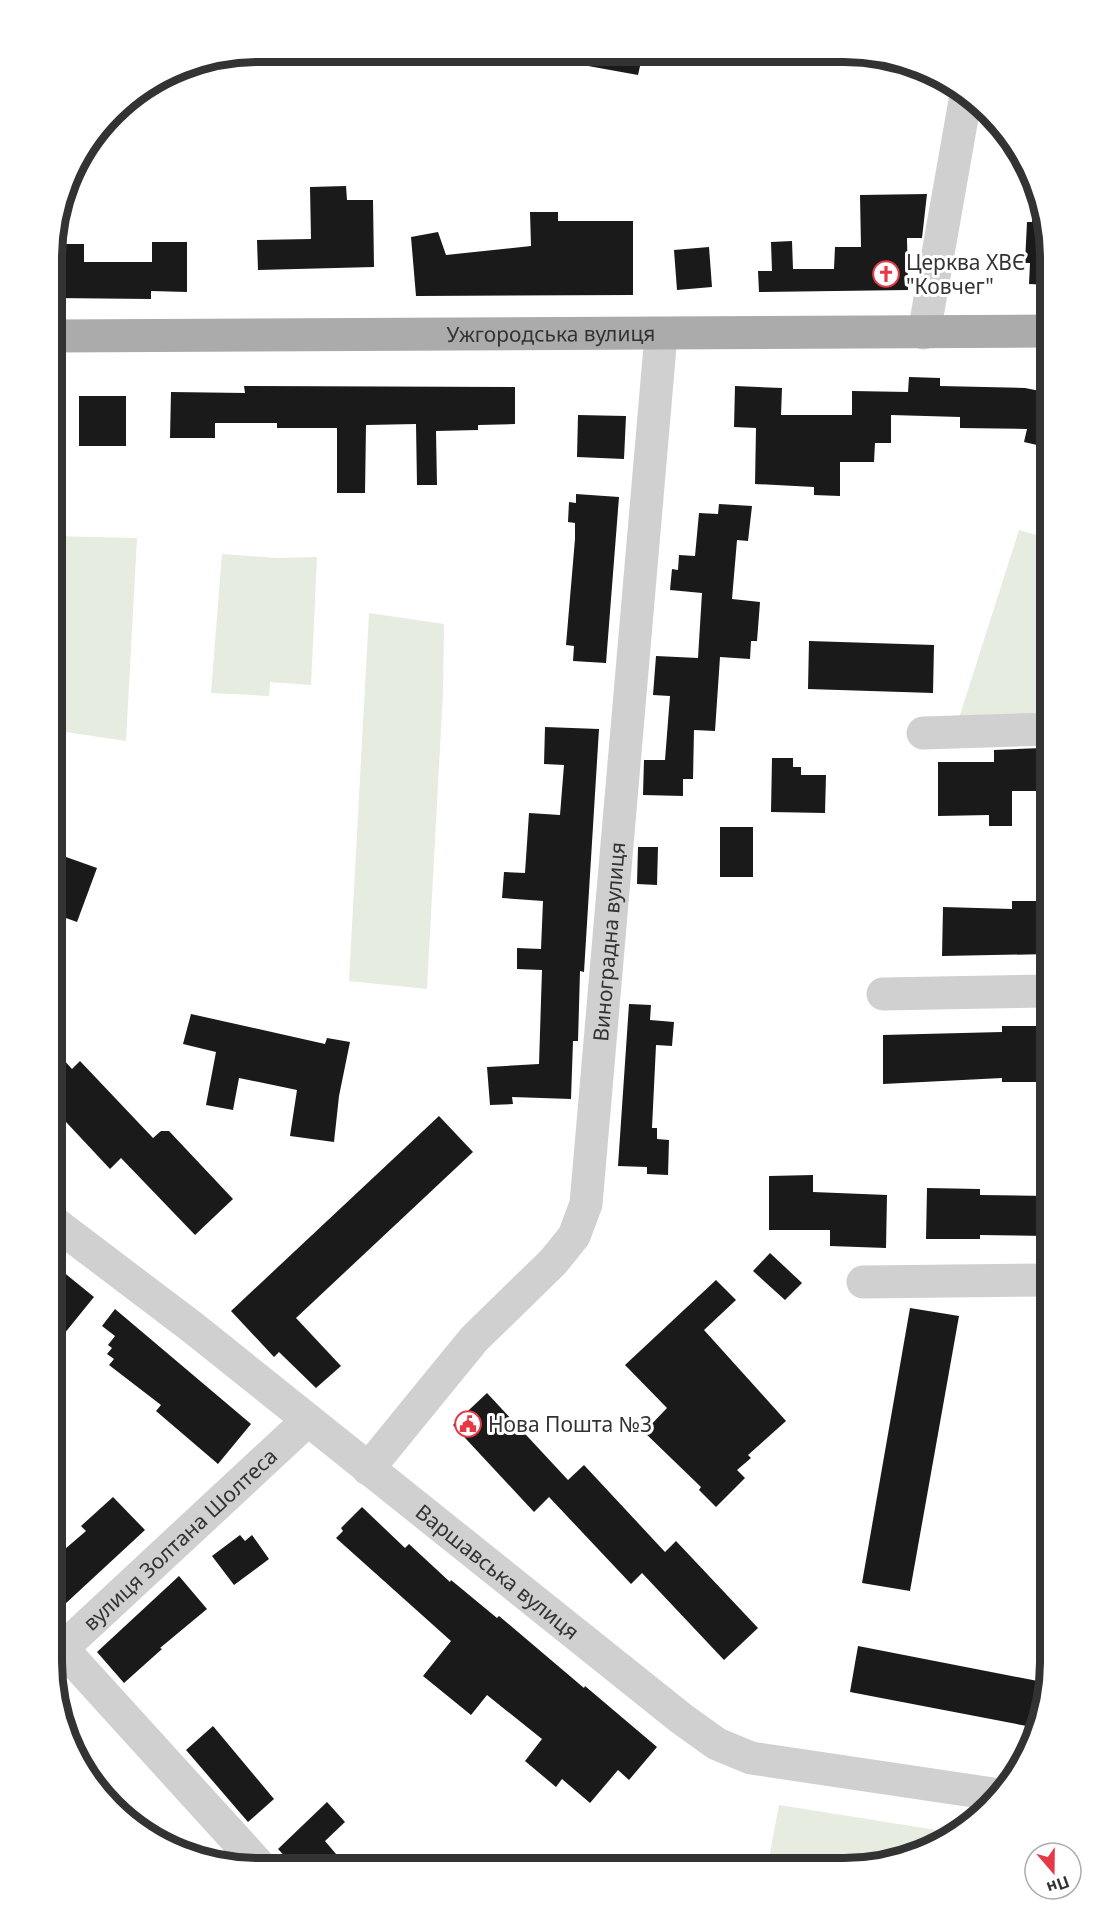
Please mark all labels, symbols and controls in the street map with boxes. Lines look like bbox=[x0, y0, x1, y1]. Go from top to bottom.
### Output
place label: Церква ХВЄ "Ковчег" bbox=[906, 248, 1025, 300]
church icon: Церква ХВЄ "Ковчег" bbox=[871, 259, 901, 289]
street label: Ужгородська вулиця bbox=[446, 319, 656, 348]
street label: Виноградна вулиця bbox=[586, 841, 631, 1043]
public building icon: Нова Пошта №3 bbox=[453, 1409, 483, 1439]
place label: Нова Пошта №3 bbox=[488, 1410, 652, 1438]
street label: вулиця Золтана Шолтеса bbox=[77, 1442, 283, 1636]
street label: Варшавська вулиця bbox=[410, 1498, 585, 1645]
north arrow bbox=[1023, 1841, 1083, 1901]
text: Пн bbox=[1044, 1871, 1073, 1899]

